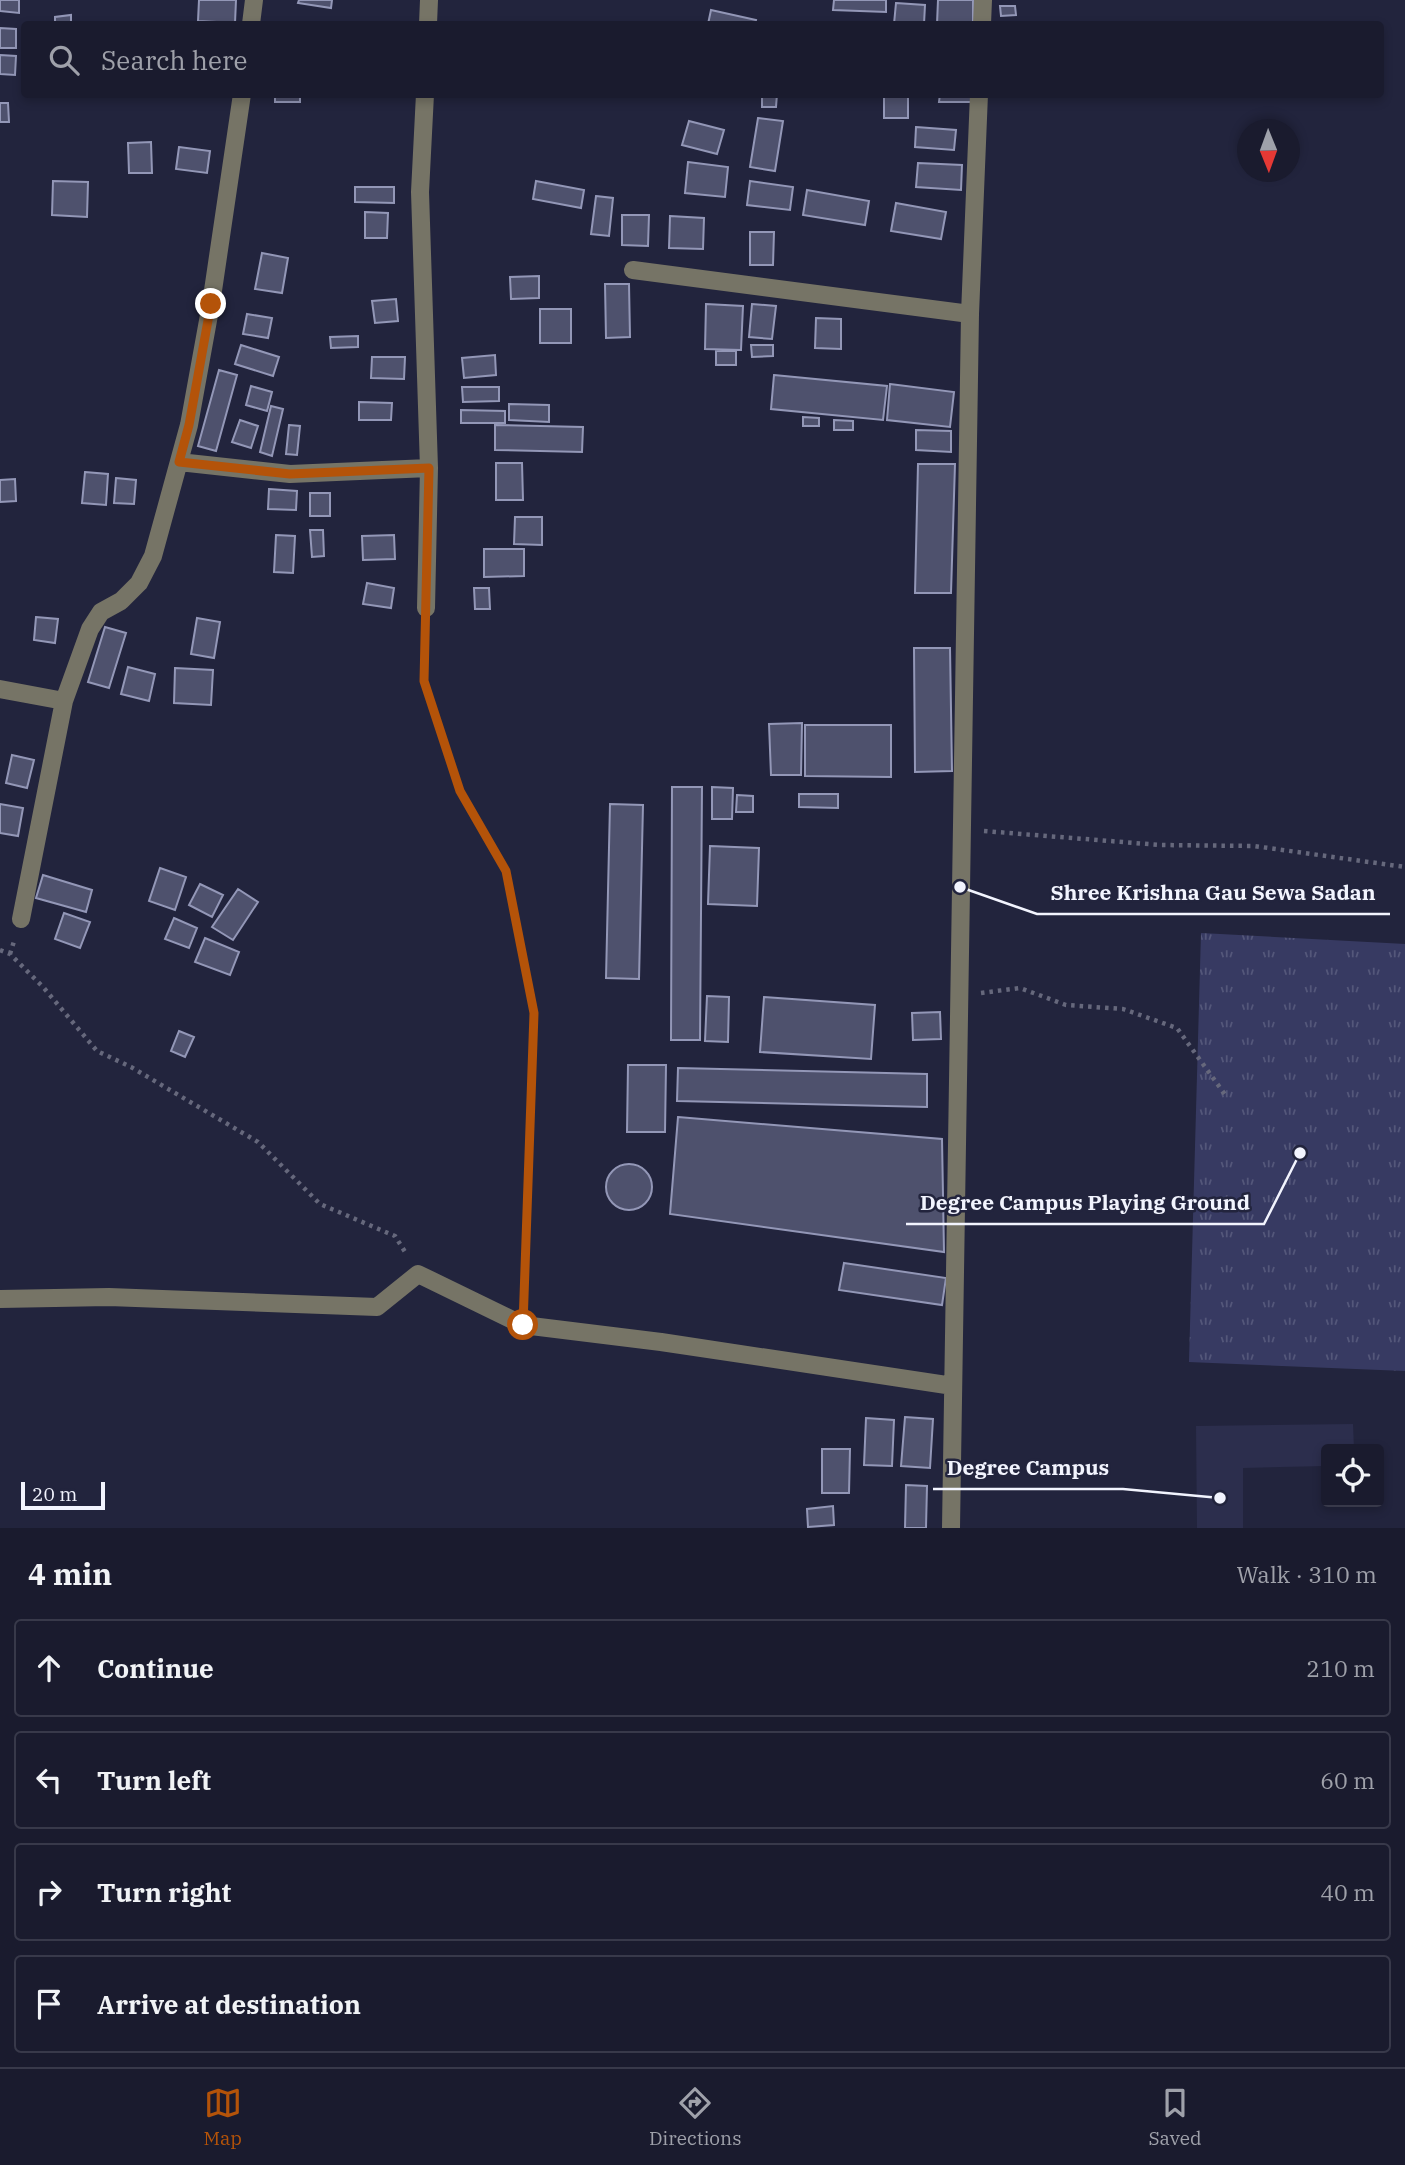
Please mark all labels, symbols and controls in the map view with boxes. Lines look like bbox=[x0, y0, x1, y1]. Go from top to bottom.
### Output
search box bbox=[21, 21, 1384, 98]
icon: search bbox=[45, 41, 83, 79]
text: Search here bbox=[101, 43, 247, 77]
north arrow bbox=[1237, 119, 1300, 182]
route end bbox=[195, 288, 226, 319]
callout: Shree Krishna Gau Sewa Sadan bbox=[1037, 872, 1390, 914]
text: Shree Krishna Gau Sewa Sadan bbox=[1050, 878, 1376, 906]
callout: Degree Campus Playing Ground bbox=[906, 1182, 1264, 1224]
text: Degree Campus Playing Ground bbox=[920, 1188, 1250, 1216]
route start bbox=[507, 1309, 538, 1340]
map controls bbox=[1321, 1444, 1384, 1507]
button: locate bbox=[1321, 1444, 1384, 1507]
callout: Degree Campus bbox=[933, 1447, 1123, 1489]
text: Degree Campus bbox=[947, 1453, 1109, 1481]
scale bar bbox=[21, 1479, 105, 1511]
text: 20 m bbox=[32, 1482, 77, 1506]
text: 4 min bbox=[28, 1554, 112, 1593]
text: Walk · 310 m bbox=[1236, 1559, 1377, 1589]
icon: ahead bbox=[30, 1649, 68, 1687]
text: Continue bbox=[97, 1651, 214, 1685]
text: 210 m bbox=[1306, 1653, 1375, 1683]
icon: left bbox=[30, 1761, 68, 1799]
text: Turn left bbox=[97, 1763, 211, 1797]
text: 60 m bbox=[1320, 1765, 1375, 1795]
icon: right bbox=[30, 1873, 68, 1911]
text: Turn right bbox=[97, 1875, 231, 1909]
text: 40 m bbox=[1320, 1877, 1375, 1907]
icon: arrive bbox=[30, 1985, 68, 2023]
text: Arrive at destination bbox=[97, 1987, 361, 2021]
tab: Map bbox=[203, 2084, 242, 2150]
tab: Directions bbox=[649, 2084, 742, 2150]
tab: Saved bbox=[1148, 2084, 1202, 2150]

